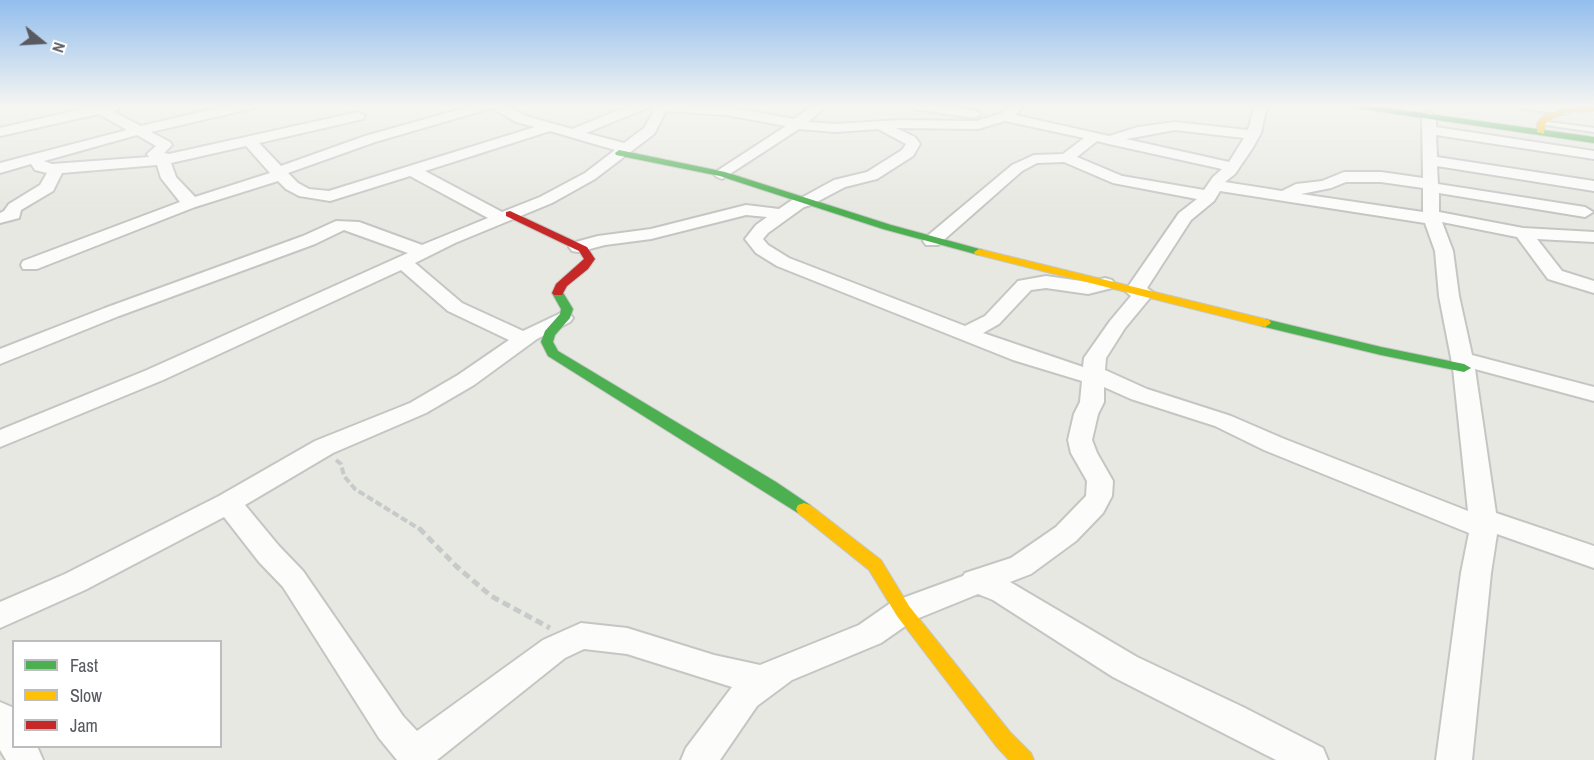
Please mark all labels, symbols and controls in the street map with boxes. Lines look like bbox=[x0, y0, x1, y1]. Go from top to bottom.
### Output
north arrow bbox=[12, 12, 72, 72]
text: N bbox=[47, 40, 71, 55]
legend bbox=[12, 640, 222, 748]
text: Fast bbox=[70, 653, 98, 678]
text: Slow bbox=[70, 683, 102, 708]
text: Jam bbox=[70, 713, 98, 738]

